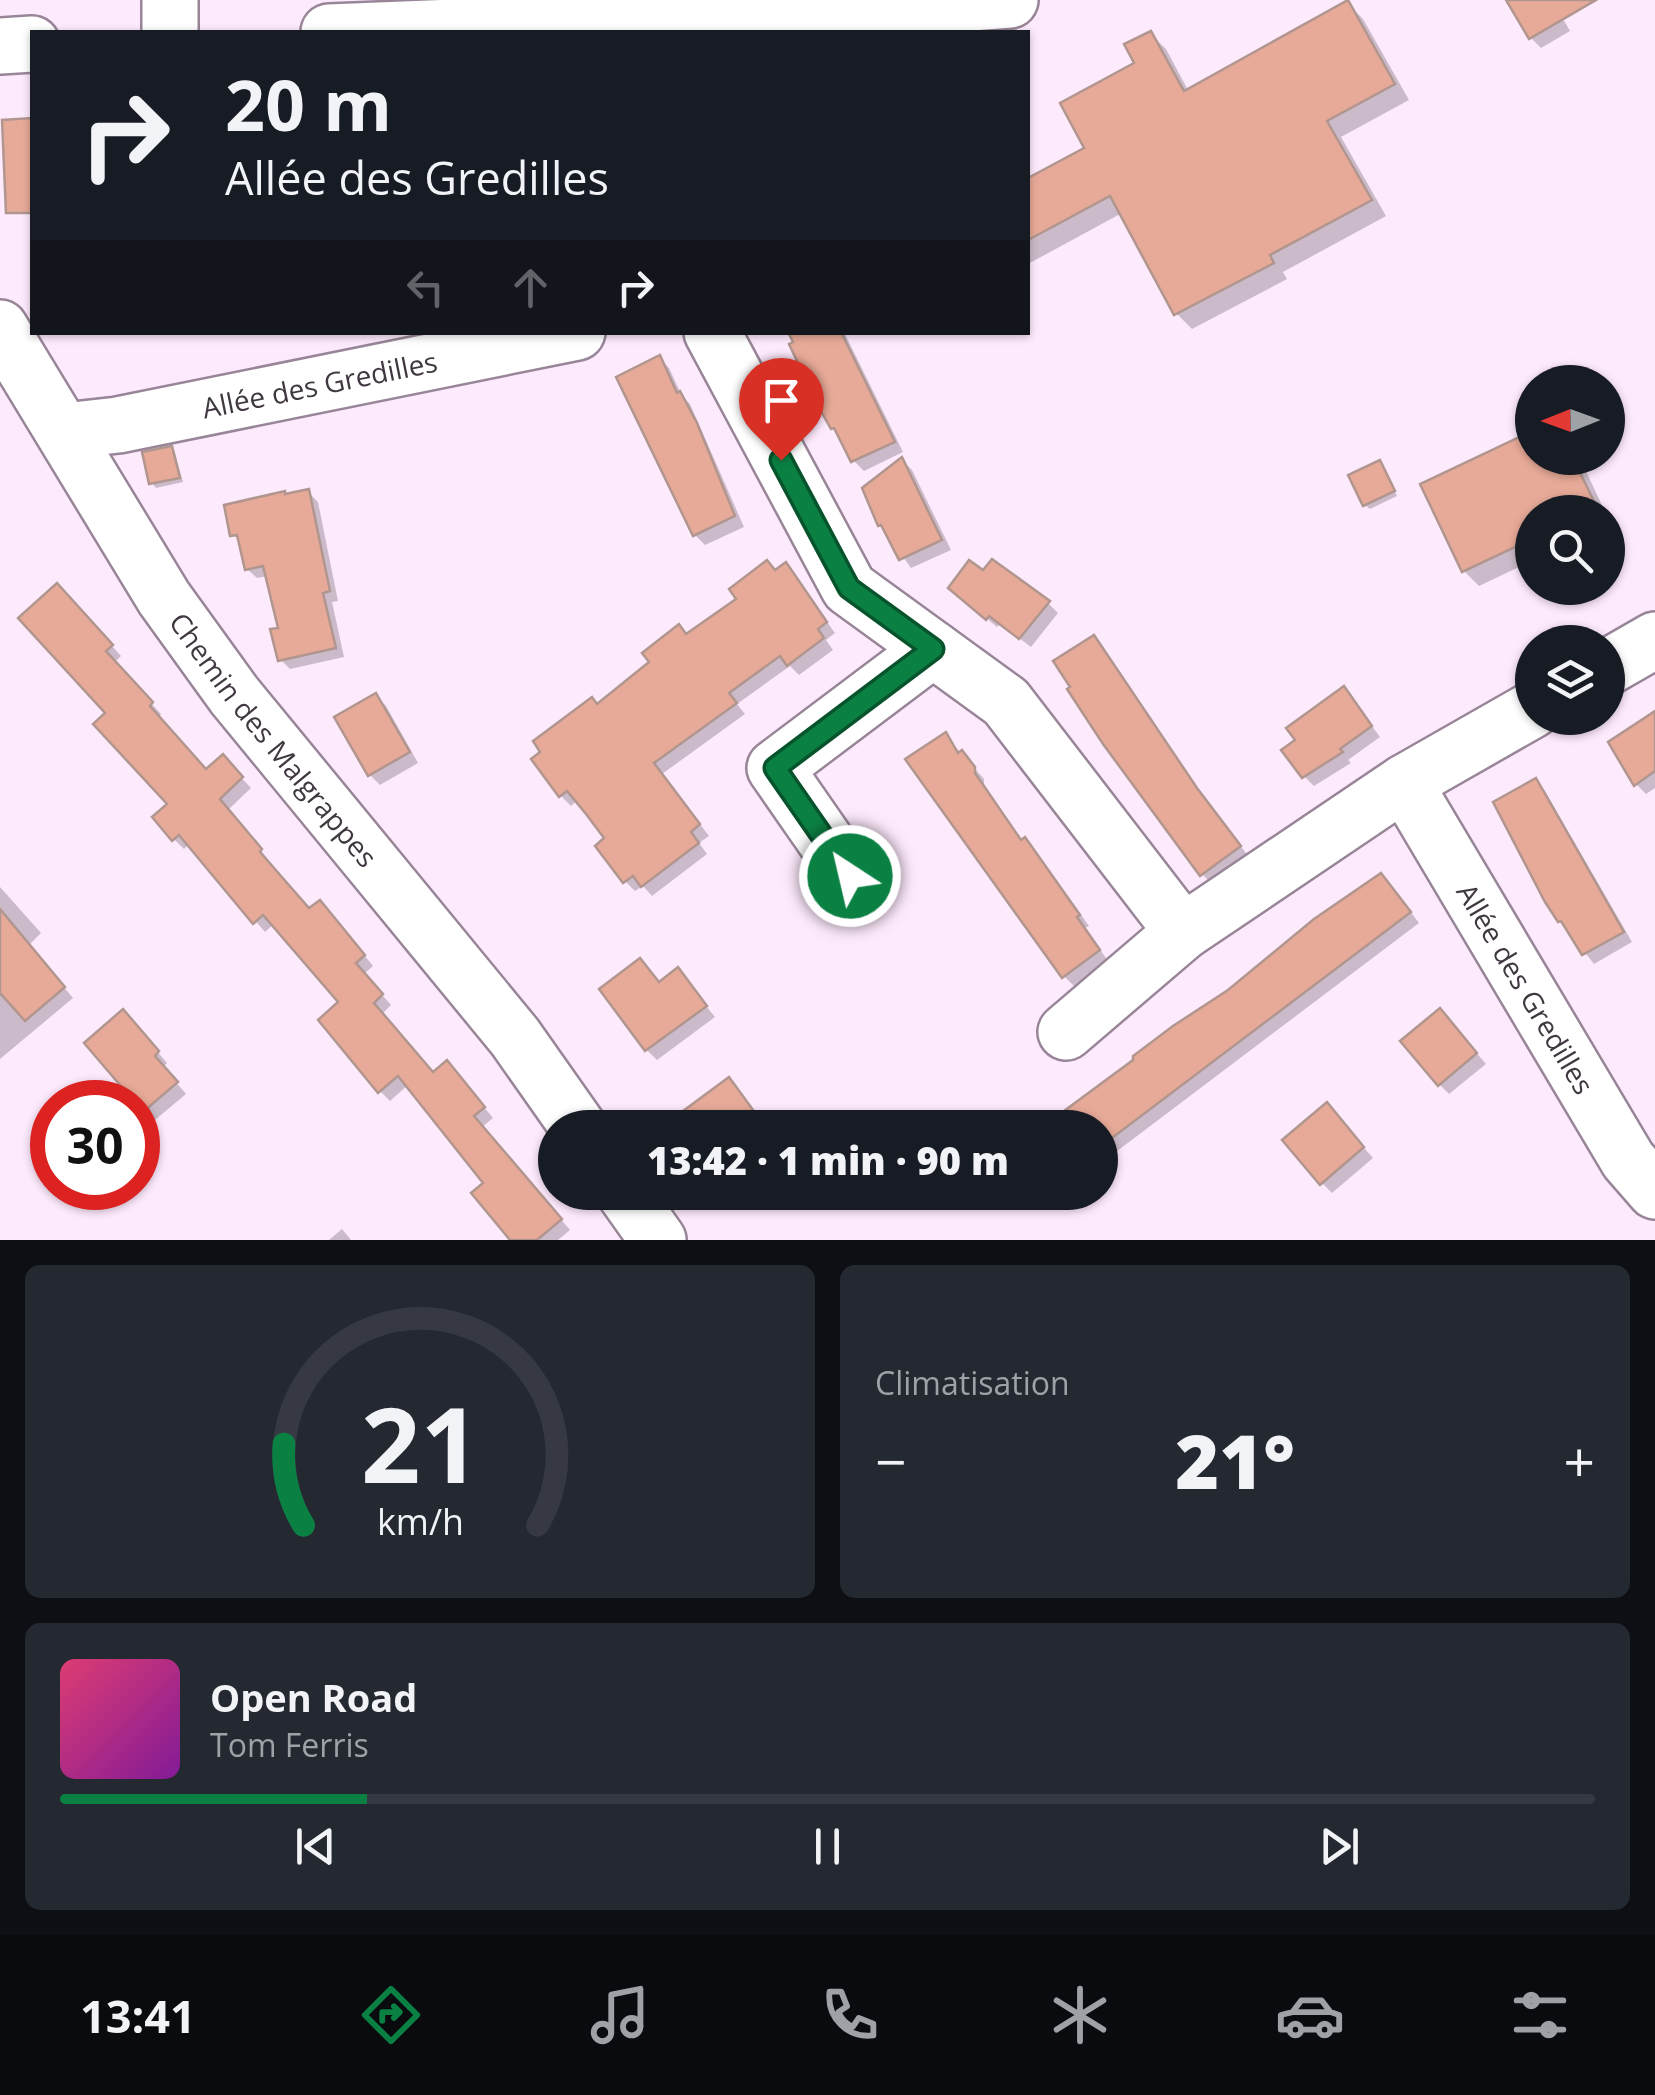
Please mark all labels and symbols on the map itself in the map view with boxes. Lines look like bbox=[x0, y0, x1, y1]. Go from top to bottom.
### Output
street label: Allée des Gredilles bbox=[199, 342, 441, 427]
pin bbox=[739, 358, 824, 461]
north arrow bbox=[1515, 365, 1625, 475]
street label: Chemin des Malgrappes bbox=[161, 604, 386, 875]
position arrow bbox=[798, 824, 902, 928]
street label: Allée des Gredilles bbox=[1449, 876, 1603, 1101]
speed limit sign: 30 bbox=[30, 1080, 160, 1210]

